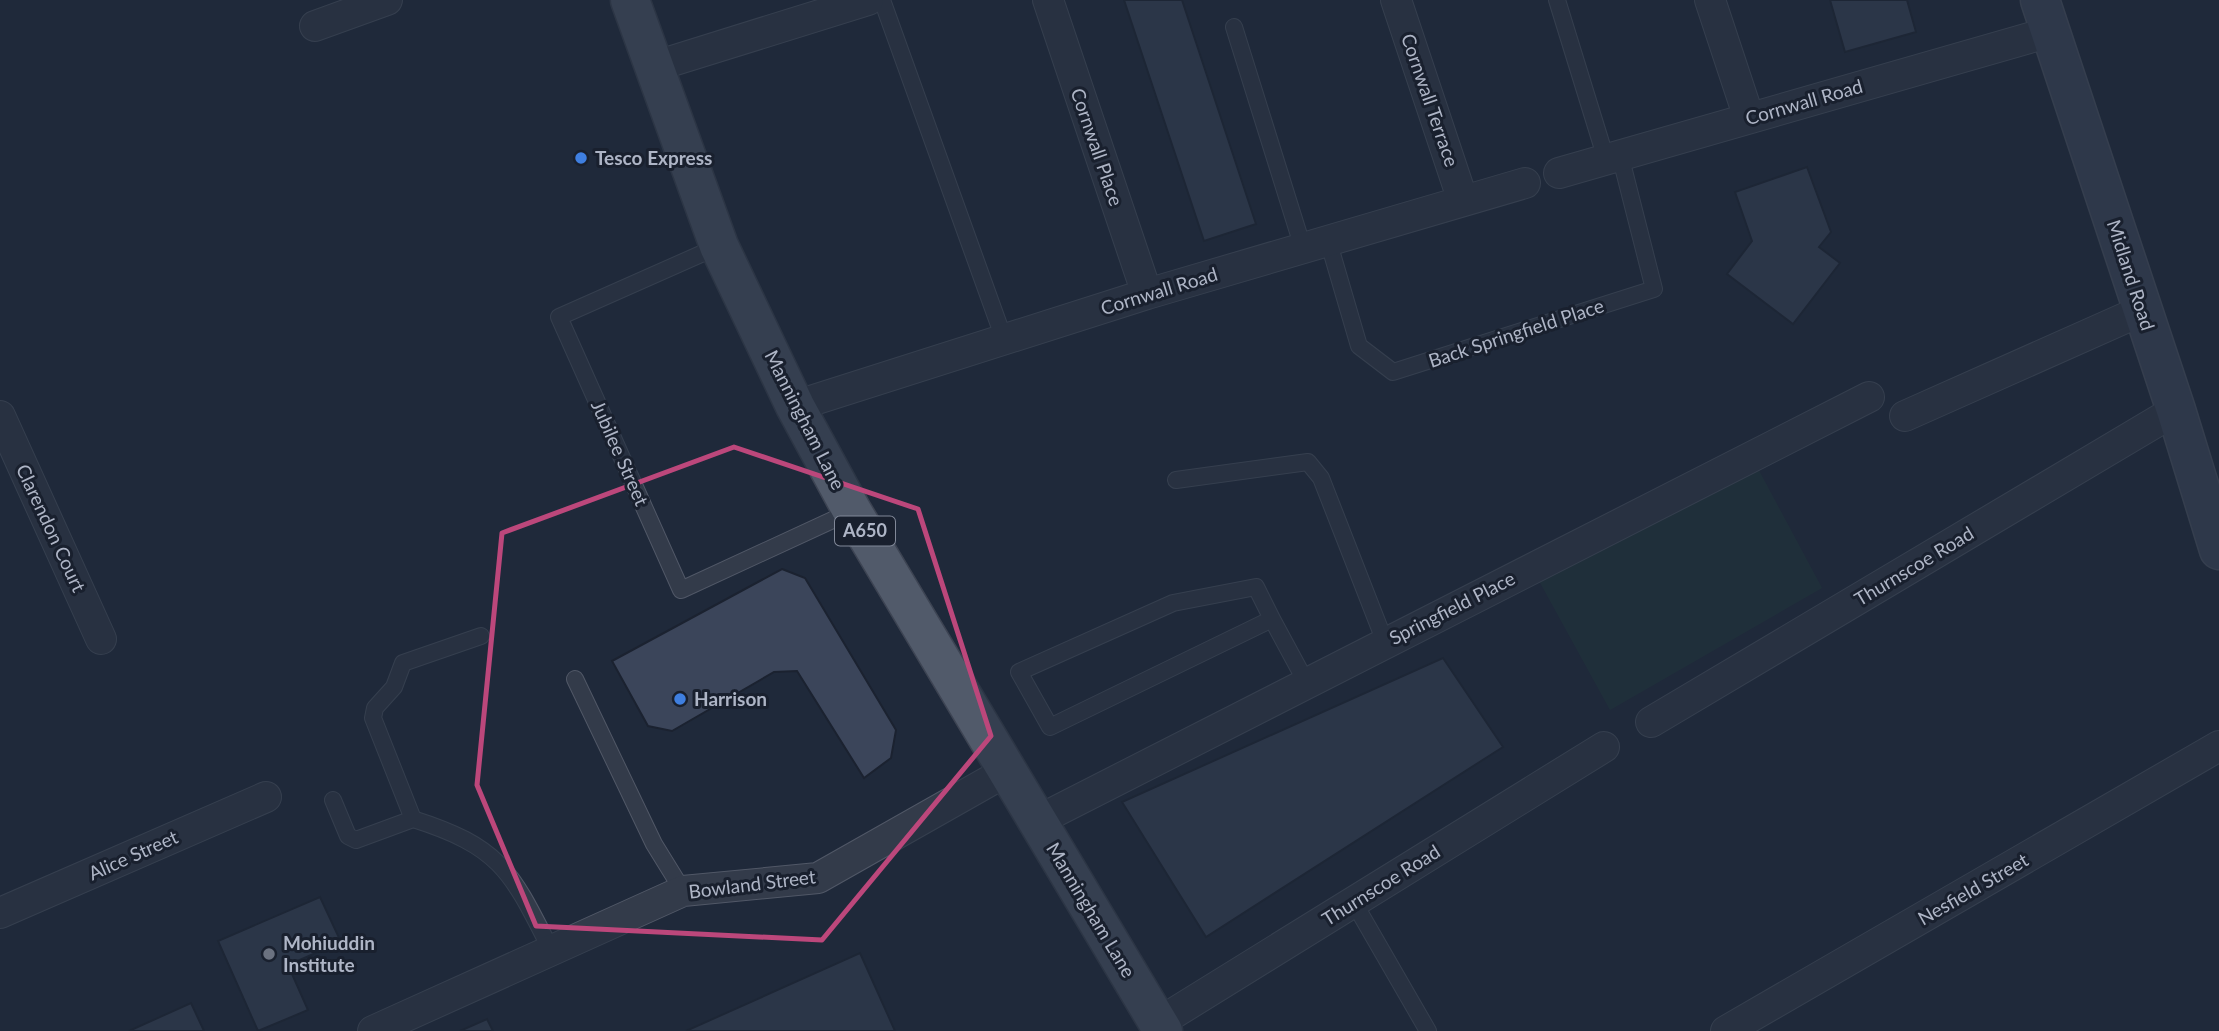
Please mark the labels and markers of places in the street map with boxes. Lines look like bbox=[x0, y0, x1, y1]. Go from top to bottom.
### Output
place label: Tesco Express bbox=[595, 146, 712, 169]
marker: Tesco Express bbox=[573, 150, 589, 166]
place label: Harrison bbox=[694, 687, 767, 710]
marker: Harrison bbox=[672, 691, 688, 707]
place label: Mohiuddin Institute bbox=[283, 931, 375, 976]
marker: Mohiuddin Institute bbox=[261, 946, 277, 962]

